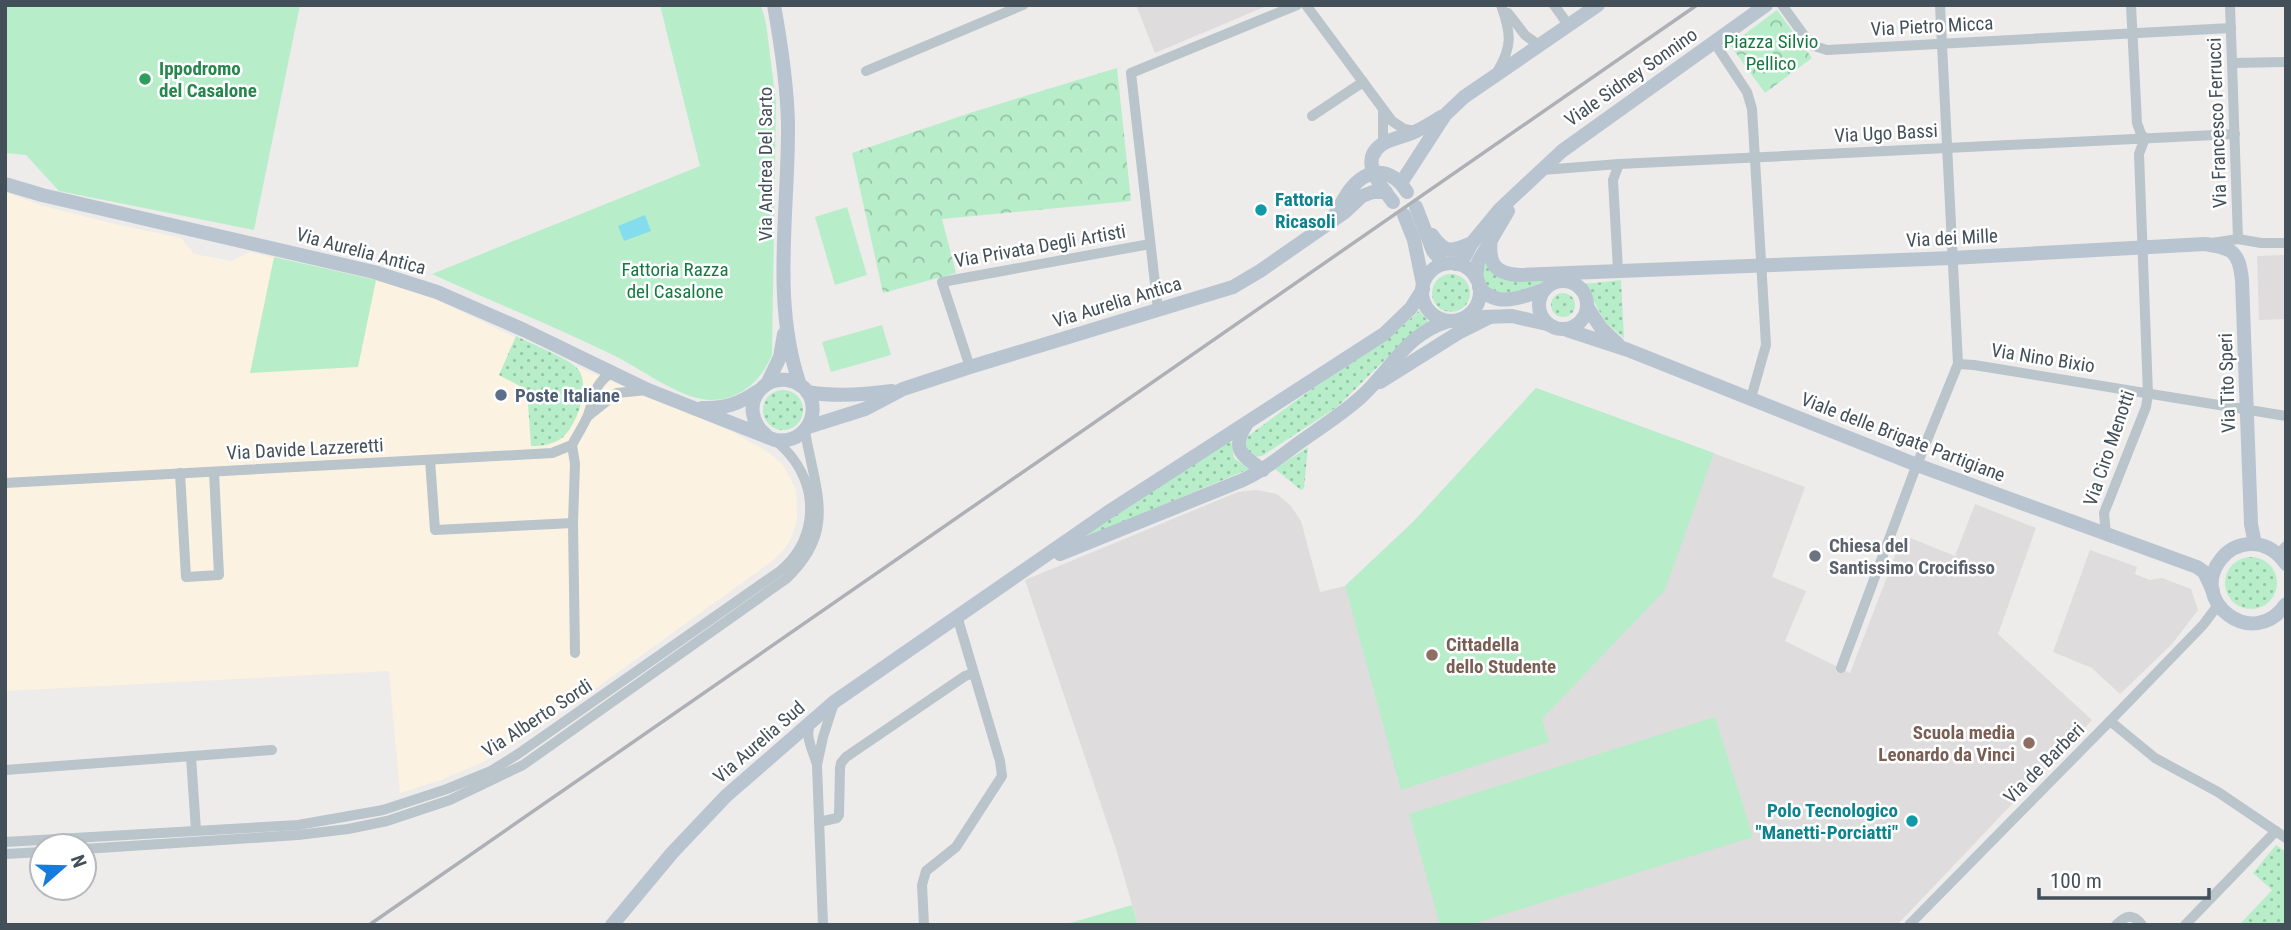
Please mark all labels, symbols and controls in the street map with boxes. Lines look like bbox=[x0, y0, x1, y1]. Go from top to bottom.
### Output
street label: Via Pietro Micca bbox=[1870, 11, 1994, 41]
street label: Viale Sidney Sonnino bbox=[1560, 23, 1702, 131]
park label: Piazza Silvio Pellico bbox=[1724, 30, 1818, 75]
street label: Via Francesco Ferrucci bbox=[2203, 37, 2231, 209]
place label: Ippodromo del Casalone bbox=[159, 57, 257, 102]
marker: Ippodromo del Casalone bbox=[137, 71, 153, 87]
street label: Via Andrea Del Sarto bbox=[754, 87, 777, 241]
street label: Via Ugo Bassi bbox=[1834, 119, 1938, 147]
place label: Fattoria Ricasoli bbox=[1275, 188, 1336, 233]
marker: Fattoria Ricasoli bbox=[1253, 202, 1269, 218]
street label: Via Privata Degli Artisti bbox=[953, 220, 1127, 272]
street label: Via Aurelia Antica bbox=[294, 223, 428, 279]
street label: Via dei Mille bbox=[1906, 224, 1999, 252]
park label: Fattoria Razza del Casalone bbox=[621, 258, 729, 303]
street label: Via Aurelia Antica bbox=[1050, 272, 1184, 332]
street label: Via Tito Speri bbox=[2214, 333, 2240, 433]
street label: Via Nino Bixio bbox=[1990, 338, 2096, 378]
place label: Poste Italiane bbox=[515, 384, 620, 407]
marker: Poste Italiane bbox=[493, 387, 509, 403]
street label: Viale delle Brigate Partigiane bbox=[1798, 387, 2008, 487]
street label: Via Ciro Menotti bbox=[2078, 387, 2140, 509]
street label: Via Davide Lazzeretti bbox=[226, 433, 384, 465]
place label: Chiesa del Santissimo Crocifisso bbox=[1829, 534, 1995, 579]
marker: Chiesa del Santissimo Crocifisso bbox=[1807, 548, 1823, 564]
place label: Cittadella dello Studente bbox=[1446, 633, 1556, 678]
marker: Cittadella dello Studente bbox=[1424, 647, 1440, 663]
street label: Via Alberto Sordi bbox=[478, 674, 596, 762]
street label: Via Aurelia Sud bbox=[709, 696, 809, 788]
street label: Via de Barberi bbox=[1999, 718, 2089, 808]
place label: Scuola media Leonardo da Vinci bbox=[1878, 721, 2015, 766]
marker: Scuola media Leonardo da Vinci bbox=[2021, 735, 2037, 751]
place label: Polo Tecnologico "Manetti-Porciatti" bbox=[1756, 799, 1898, 844]
marker: Polo Tecnologico "Manetti-Porciatti" bbox=[1904, 813, 1920, 829]
north arrow bbox=[28, 832, 98, 902]
text: N bbox=[66, 852, 91, 871]
scale bar bbox=[2039, 856, 2209, 900]
text: 100 m bbox=[2050, 869, 2102, 893]

